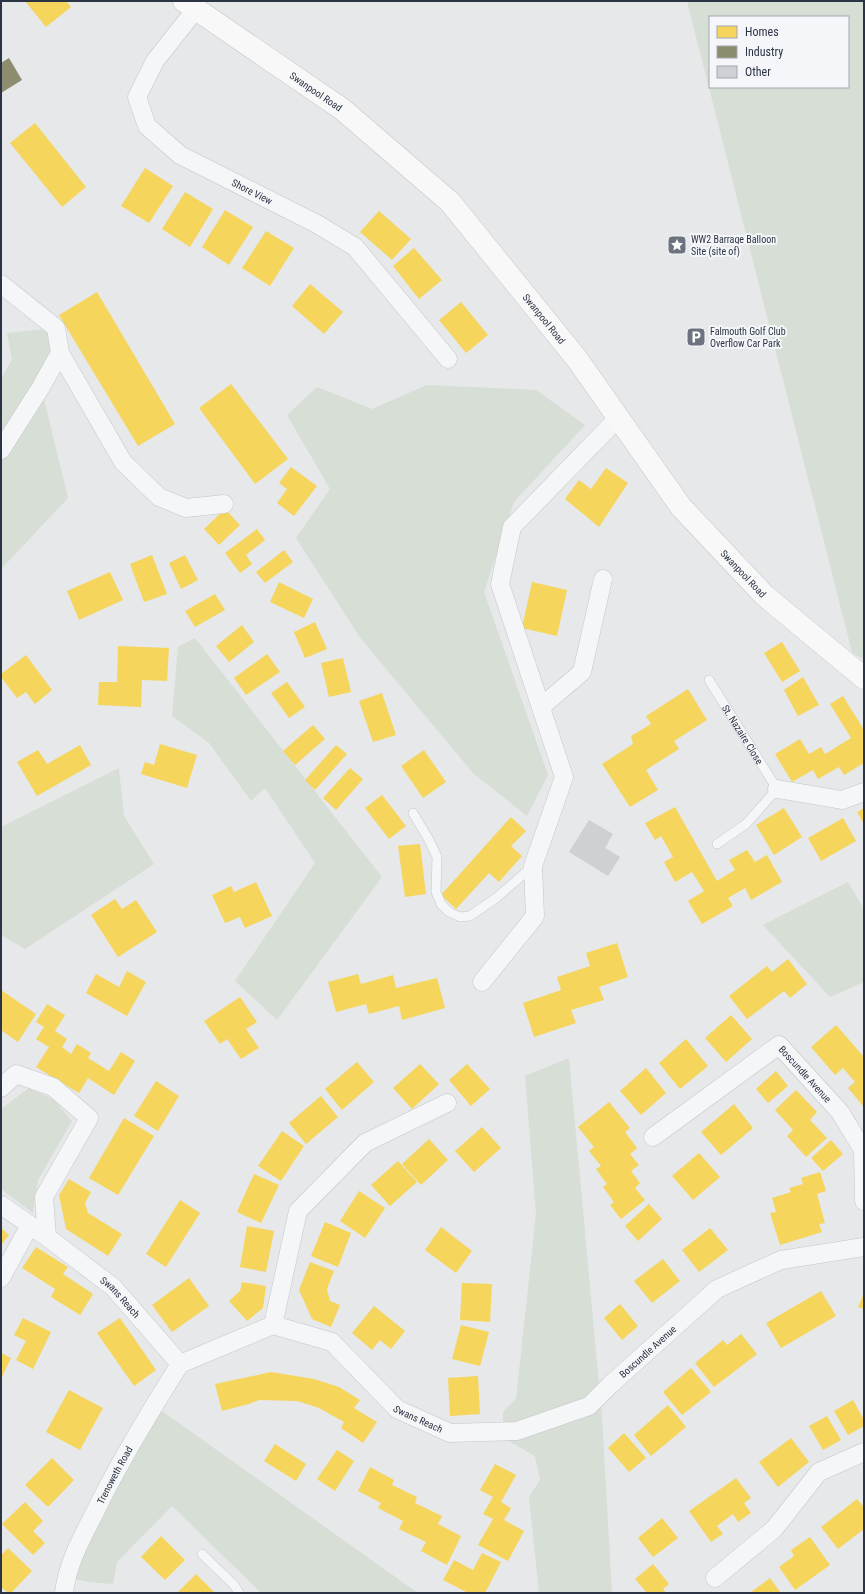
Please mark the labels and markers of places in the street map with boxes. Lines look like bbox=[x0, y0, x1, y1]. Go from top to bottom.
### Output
place icon: WW2 Barrage Balloon Site (site of) bbox=[666, 234, 688, 256]
place label: WW2 Barrage Balloon Site (site of) bbox=[691, 234, 776, 258]
parking icon: Falmouth Golf Club Overflow Car Park bbox=[685, 326, 707, 348]
place label: Falmouth Golf Club Overflow Car Park bbox=[710, 326, 786, 349]

